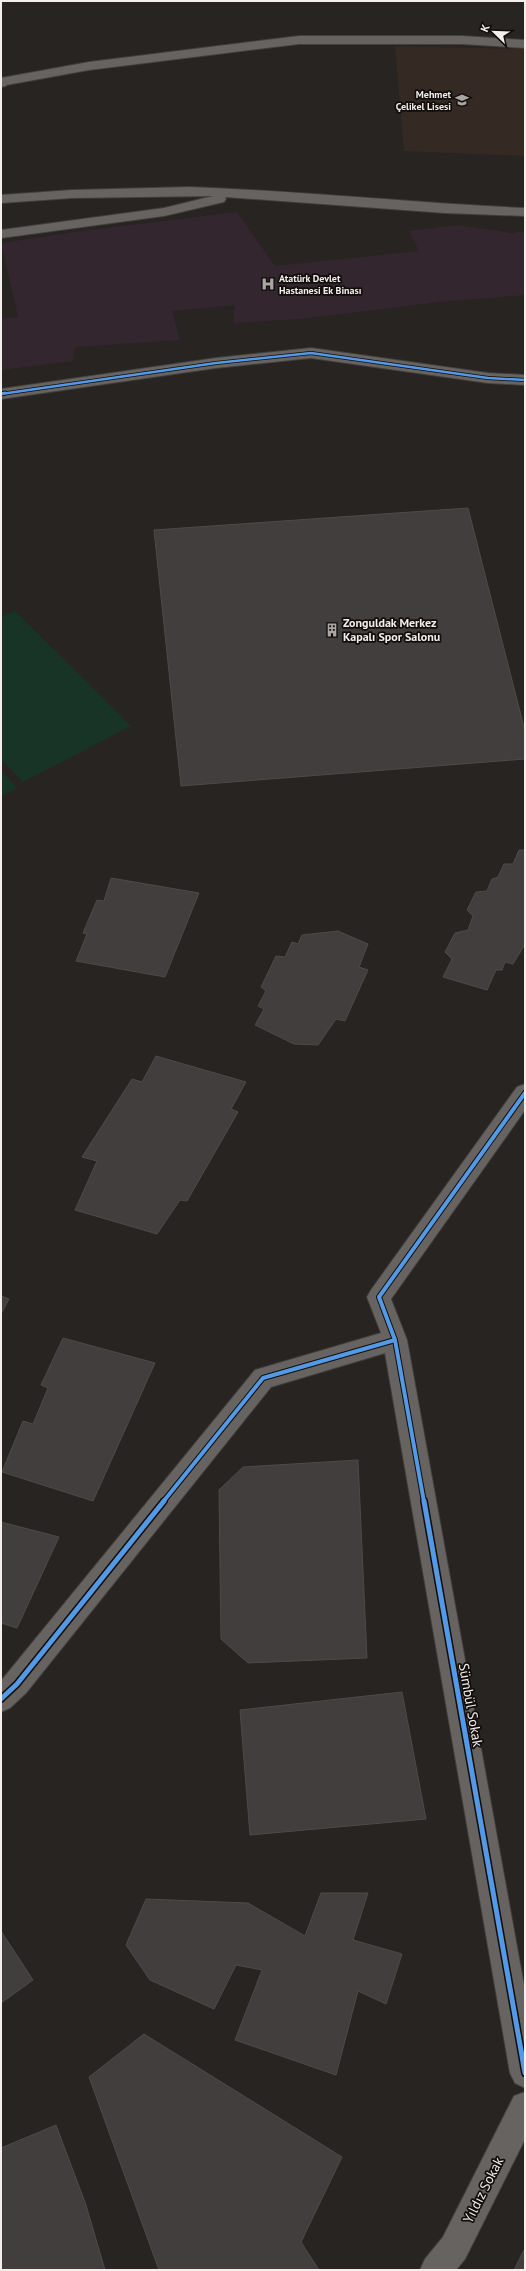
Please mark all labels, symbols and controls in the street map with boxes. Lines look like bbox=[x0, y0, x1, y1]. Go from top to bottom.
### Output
north arrow bbox=[474, 12, 514, 52]
text: K bbox=[477, 22, 493, 34]
place label: Mehmet Çelikel Lisesi bbox=[396, 88, 452, 113]
school or university icon: Mehmet Çelikel Lisesi bbox=[454, 92, 470, 108]
place label: Atatürk Devlet Hastanesi Ek Binası bbox=[279, 272, 361, 297]
hospital icon: Atatürk Devlet Hastanesi Ek Binası bbox=[260, 276, 276, 292]
place label: Zonguldak Merkez Kapalı Spor Salonu bbox=[343, 615, 440, 644]
building icon: Zonguldak Merkez Kapalı Spor Salonu bbox=[324, 622, 340, 638]
street label: Sümbül Sokak bbox=[455, 1662, 487, 1748]
street label: Yıldız Sokak bbox=[459, 2154, 507, 2226]

